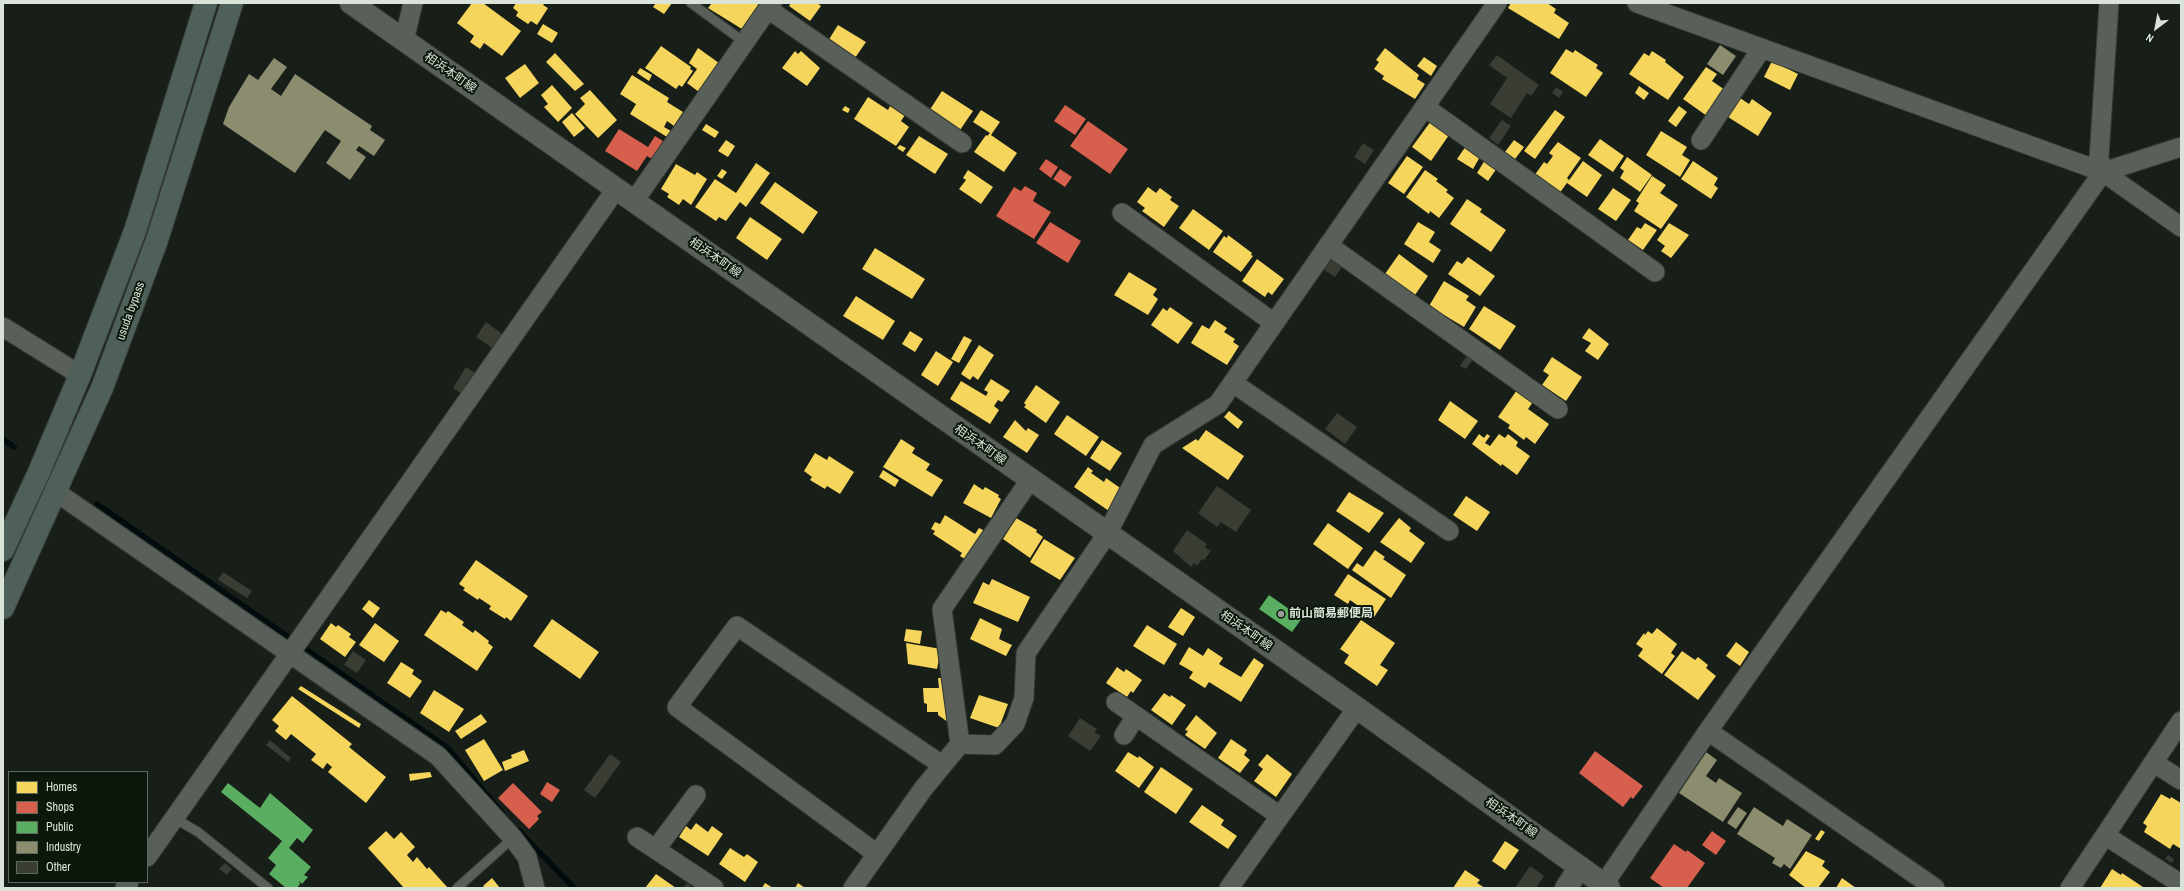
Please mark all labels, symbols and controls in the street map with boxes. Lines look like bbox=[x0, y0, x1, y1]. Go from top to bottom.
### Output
north arrow bbox=[2136, 8, 2176, 48]
text: N bbox=[2143, 31, 2156, 46]
street label: 相浜本町線 bbox=[421, 50, 479, 96]
street label: 相浜本町線 bbox=[686, 235, 744, 281]
street label: usuda bypass bbox=[114, 280, 148, 342]
street label: 相浜本町線 bbox=[951, 422, 1009, 468]
place label: 前山簡易郵便局 bbox=[1289, 607, 1373, 621]
street label: 相浜本町線 bbox=[1217, 608, 1275, 654]
marker: 前山簡易郵便局 bbox=[1276, 609, 1286, 619]
legend bbox=[8, 771, 148, 883]
text: Homes bbox=[46, 779, 77, 795]
street label: 相浜本町線 bbox=[1482, 795, 1540, 841]
text: Shops bbox=[46, 799, 74, 815]
text: Public bbox=[46, 819, 73, 835]
text: Industry bbox=[46, 839, 81, 855]
text: Other bbox=[46, 859, 71, 875]

